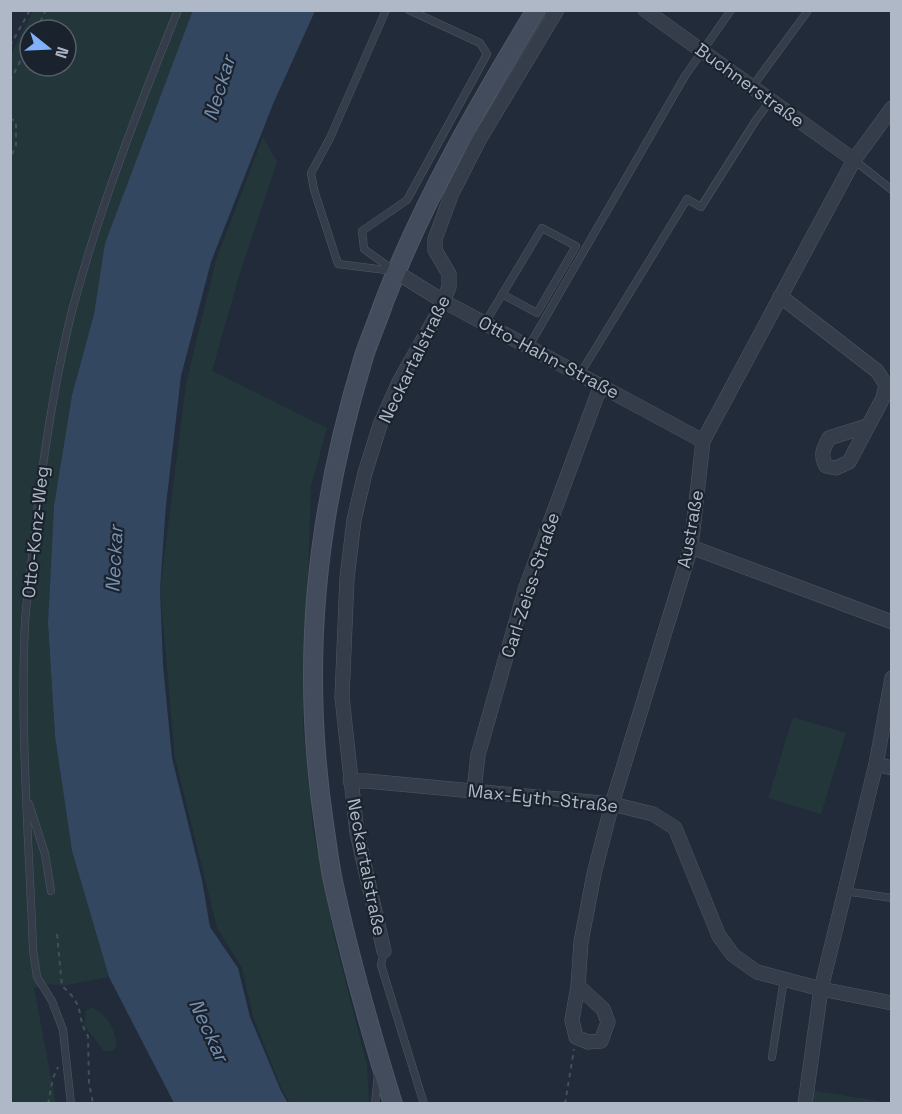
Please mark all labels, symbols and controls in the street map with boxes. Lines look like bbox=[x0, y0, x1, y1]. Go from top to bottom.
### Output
north arrow bbox=[18, 18, 78, 78]
street label: Buchnerstraße bbox=[691, 38, 809, 132]
text: N bbox=[50, 44, 73, 61]
water label: Neckar bbox=[197, 50, 242, 124]
street label: Neckartalstraße bbox=[373, 291, 455, 427]
street label: Otto-Hahn-Straße bbox=[475, 310, 623, 404]
street label: Otto-Konz-Weg bbox=[17, 465, 53, 599]
street label: Austraße bbox=[672, 488, 708, 570]
street label: Carl-Zeiss-Straße bbox=[496, 510, 564, 660]
water label: Neckar bbox=[99, 523, 129, 593]
street label: Max-Eyth-Straße bbox=[467, 779, 619, 817]
street label: Neckartalstraße bbox=[342, 796, 392, 938]
water label: Neckar bbox=[183, 994, 236, 1068]

